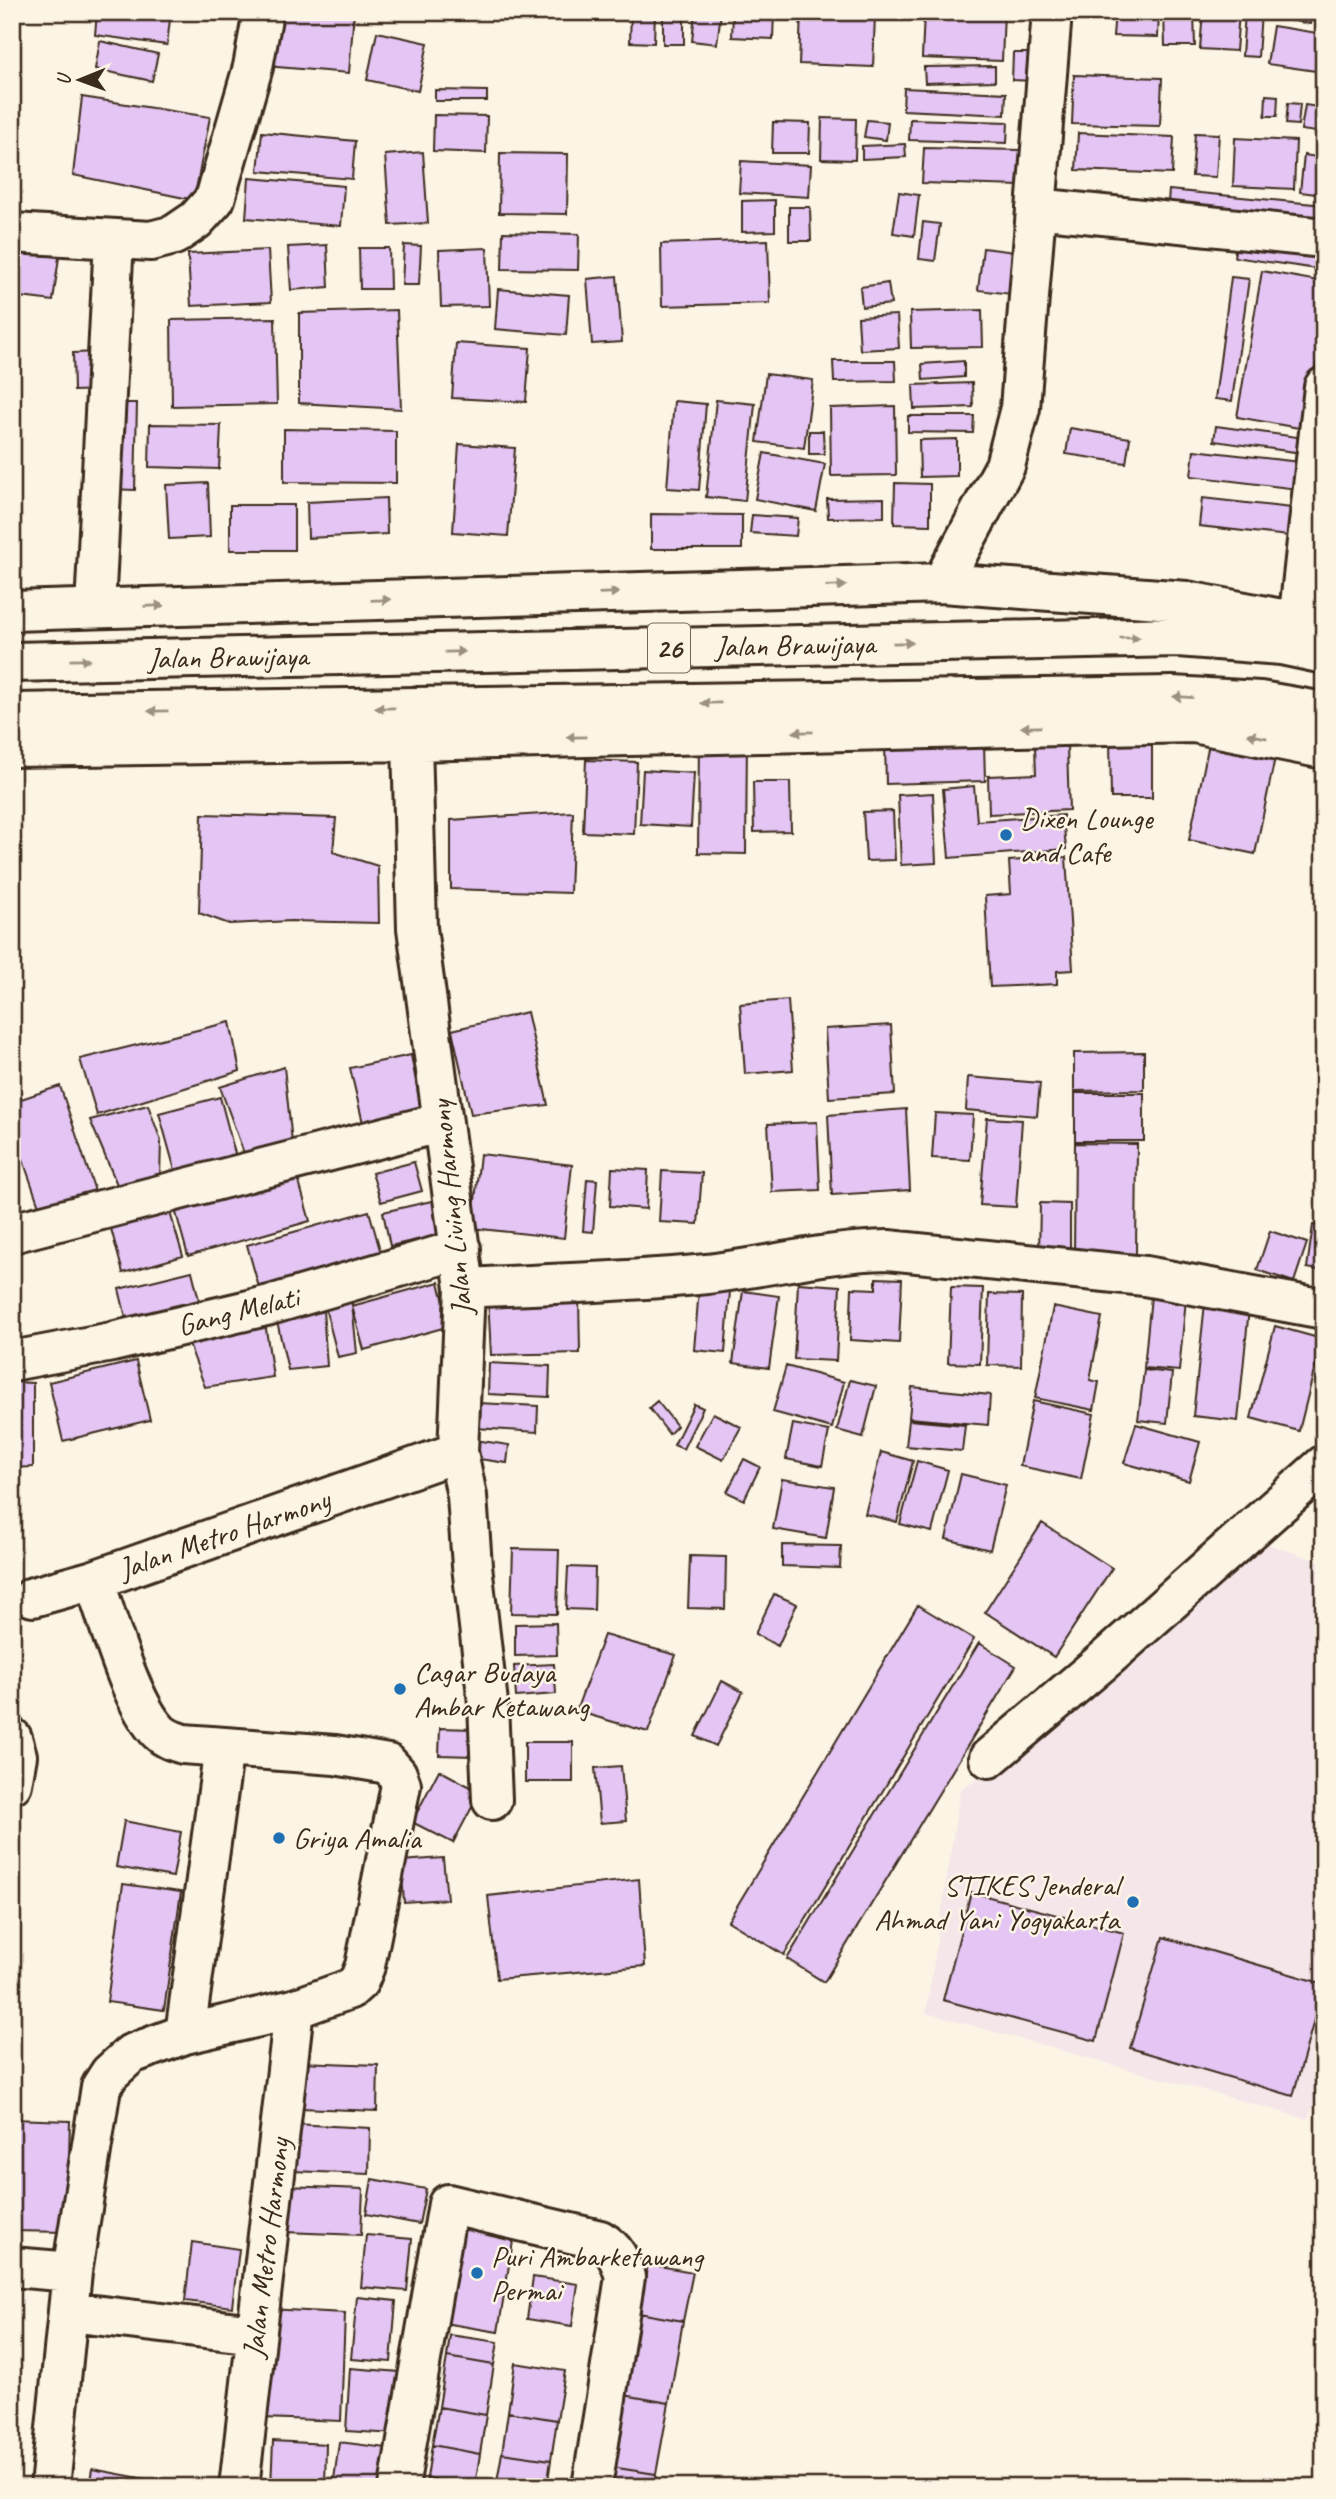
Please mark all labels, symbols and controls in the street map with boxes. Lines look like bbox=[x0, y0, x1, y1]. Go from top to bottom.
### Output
north arrow bbox=[46, 46, 116, 116]
text: U bbox=[52, 72, 76, 85]
one-way arrow bbox=[825, 580, 847, 592]
one-way arrow bbox=[598, 587, 620, 598]
one-way arrow bbox=[371, 594, 393, 605]
one-way arrow bbox=[143, 601, 165, 612]
road number: 26 bbox=[648, 624, 690, 672]
street label: Jalan Brawijaya bbox=[712, 625, 878, 665]
one-way arrow bbox=[1120, 633, 1142, 644]
street label: Jalan Brawijaya bbox=[145, 637, 311, 677]
one-way arrow bbox=[892, 637, 914, 649]
one-way arrow bbox=[444, 647, 466, 658]
one-way arrow bbox=[70, 654, 92, 666]
one-way arrow bbox=[1172, 691, 1194, 702]
one-way arrow bbox=[699, 697, 721, 709]
one-way arrow bbox=[374, 702, 396, 713]
one-way arrow bbox=[146, 705, 168, 717]
one-way arrow bbox=[1019, 721, 1041, 733]
one-way arrow bbox=[792, 726, 814, 738]
one-way arrow bbox=[1246, 730, 1268, 741]
one-way arrow bbox=[564, 732, 586, 743]
place label: Dixen Lounge and Cafe bbox=[1020, 799, 1155, 871]
marker: Dixen Lounge and Cafe bbox=[998, 827, 1014, 843]
street label: Jalan Living Harmony bbox=[421, 1096, 481, 1319]
street label: Gang Melati bbox=[173, 1277, 306, 1344]
street label: Jalan Metro Harmony bbox=[112, 1480, 336, 1589]
place label: Cagar Budaya Ambar Ketawang bbox=[414, 1653, 590, 1725]
marker: Cagar Budaya Ambar Ketawang bbox=[392, 1681, 408, 1697]
place label: Griya Amalia bbox=[293, 1819, 423, 1857]
marker: Griya Amalia bbox=[271, 1830, 287, 1846]
place label: STIKES Jenderal Ahmad Yani Yogyakarta bbox=[874, 1866, 1124, 1938]
marker: STIKES Jenderal Ahmad Yani Yogyakarta bbox=[1125, 1894, 1141, 1910]
street label: Jalan Metro Harmony bbox=[233, 2134, 299, 2362]
place label: Puri Ambarketawang Permai bbox=[491, 2237, 705, 2309]
marker: Puri Ambarketawang Permai bbox=[469, 2265, 485, 2281]

